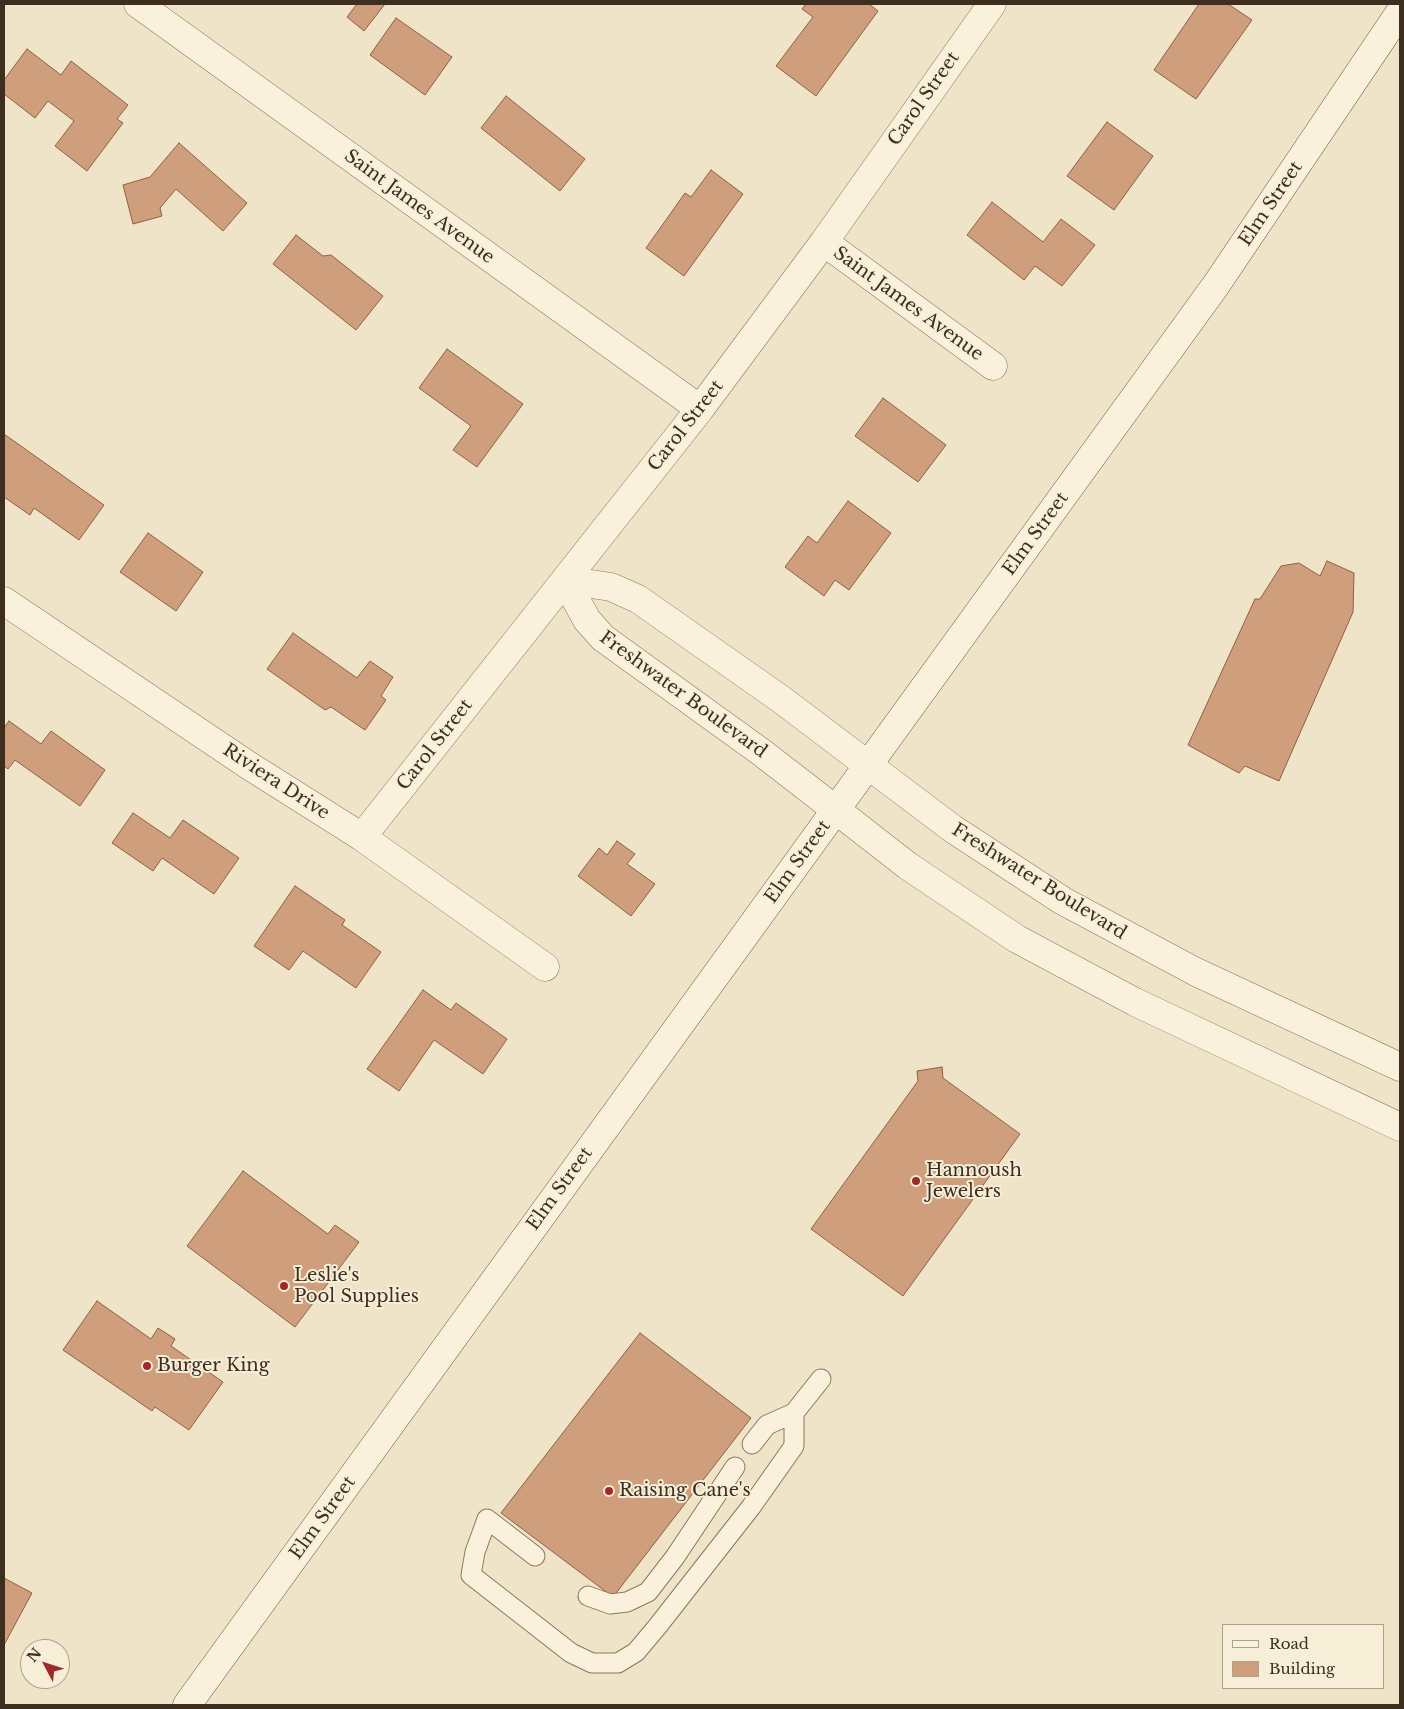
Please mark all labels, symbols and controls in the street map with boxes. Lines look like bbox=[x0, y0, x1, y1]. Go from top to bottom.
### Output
street label: Carol Street bbox=[884, 48, 964, 150]
street label: Saint James Avenue bbox=[340, 145, 498, 269]
street label: Elm Street bbox=[1235, 158, 1307, 250]
street label: Saint James Avenue bbox=[829, 242, 987, 366]
street label: Carol Street bbox=[644, 376, 728, 476]
street label: Elm Street bbox=[999, 488, 1073, 580]
street label: Freshwater Boulevard bbox=[595, 627, 771, 763]
street label: Carol Street bbox=[393, 695, 477, 795]
street label: Riviera Drive bbox=[219, 739, 333, 825]
street label: Elm Street bbox=[761, 816, 835, 908]
street label: Freshwater Boulevard bbox=[948, 819, 1130, 945]
street label: Elm Street bbox=[523, 1143, 597, 1235]
place label: Hannoush Jewelers bbox=[926, 1160, 1022, 1202]
marker: Hannoush Jewelers bbox=[910, 1175, 922, 1187]
place label: Leslie's Pool Supplies bbox=[294, 1265, 419, 1308]
marker: Leslie's Pool Supplies bbox=[278, 1280, 290, 1292]
place label: Burger King bbox=[157, 1355, 269, 1377]
marker: Burger King bbox=[141, 1360, 153, 1372]
street label: Elm Street bbox=[286, 1472, 360, 1564]
place label: Raising Cane's bbox=[619, 1480, 751, 1502]
marker: Raising Cane's bbox=[603, 1485, 615, 1497]
legend bbox=[1222, 1624, 1384, 1689]
text: Road bbox=[1269, 1634, 1309, 1653]
north arrow bbox=[20, 1639, 70, 1689]
text: N bbox=[23, 1644, 45, 1666]
text: Building bbox=[1269, 1659, 1335, 1678]

